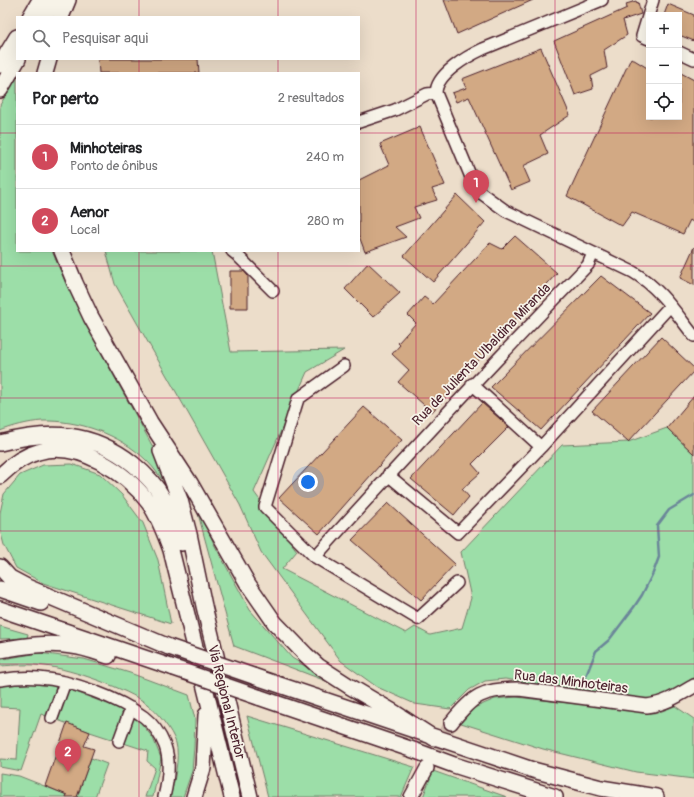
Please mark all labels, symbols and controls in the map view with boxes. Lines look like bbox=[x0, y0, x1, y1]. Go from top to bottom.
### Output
map controls bbox=[646, 12, 682, 120]
button: + bbox=[646, 12, 682, 48]
search box bbox=[16, 16, 360, 60]
icon: search bbox=[30, 27, 52, 49]
text: Pesquisar aqui bbox=[62, 29, 148, 48]
button: − bbox=[646, 48, 682, 84]
button: locate bbox=[646, 84, 682, 120]
text: Por perto bbox=[32, 88, 99, 109]
text: 2 resultados bbox=[278, 90, 344, 106]
text: Minhoteiras bbox=[70, 139, 142, 158]
text: 1 bbox=[42, 149, 48, 165]
text: 240 m bbox=[306, 149, 344, 165]
text: Ponto de ônibus bbox=[70, 158, 158, 174]
pin: 1 bbox=[463, 170, 489, 203]
text: Aenor bbox=[70, 203, 109, 222]
text: 2 bbox=[41, 213, 49, 229]
text: 280 m bbox=[307, 213, 344, 229]
text: Local bbox=[70, 222, 100, 238]
street label: Rua de Julienta Ulbaldina Miranda bbox=[409, 279, 554, 429]
your location bbox=[298, 472, 318, 492]
street label: Via Regional Interior bbox=[204, 643, 249, 761]
street label: Rua das Minhoteiras bbox=[513, 666, 630, 697]
pin: 2 bbox=[55, 739, 81, 772]

